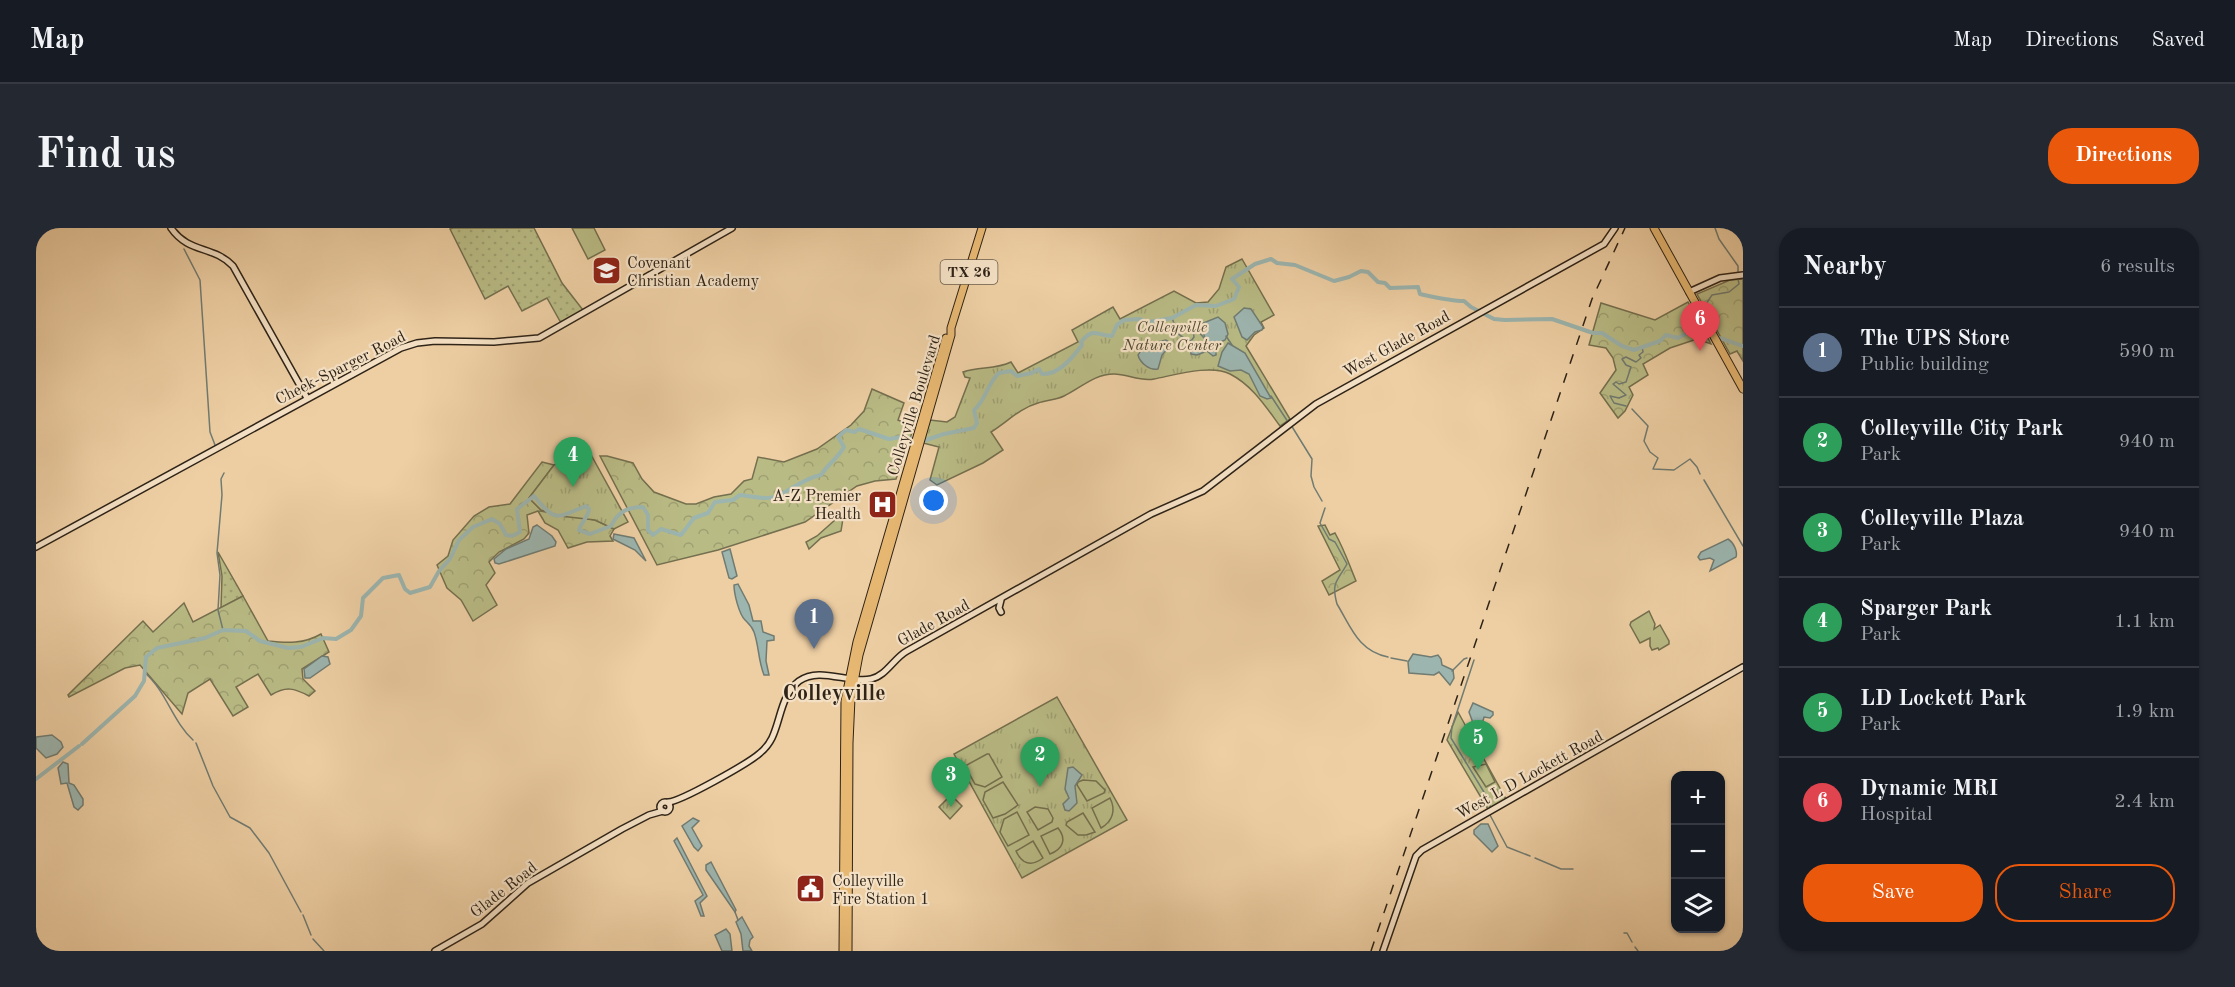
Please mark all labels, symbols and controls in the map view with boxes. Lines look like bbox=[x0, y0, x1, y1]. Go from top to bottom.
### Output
text: Map bbox=[30, 27, 84, 55]
text: Map bbox=[1953, 30, 1992, 51]
text: Directions bbox=[2025, 30, 2119, 51]
text: Saved bbox=[2152, 30, 2205, 51]
button: Directions bbox=[2048, 128, 2199, 184]
text: Find us bbox=[36, 135, 175, 177]
text: Nearby bbox=[1803, 254, 1887, 280]
school or university icon: Covenant Christian Academy bbox=[590, 255, 622, 287]
place label: Covenant Christian Academy bbox=[627, 256, 760, 290]
text: 6 results bbox=[2100, 257, 2175, 277]
road number: TX 26 bbox=[940, 260, 998, 284]
pin: 6 bbox=[1680, 302, 1720, 351]
street label: West Glade Road bbox=[1341, 309, 1453, 381]
park label: Colleyville Nature Center bbox=[1122, 320, 1222, 354]
text: The UPS Store bbox=[1860, 328, 2010, 350]
street label: Cheek-Sparger Road bbox=[273, 329, 409, 409]
street label: Colleyville Boulevard bbox=[886, 333, 944, 478]
text: 1 bbox=[1817, 342, 1828, 362]
text: 590 m bbox=[2119, 342, 2175, 362]
text: Public building bbox=[1860, 355, 1989, 375]
text: Colleyville City Park bbox=[1860, 418, 2064, 440]
text: 2 bbox=[1817, 432, 1828, 452]
text: 940 m bbox=[2119, 432, 2175, 452]
pin: 4 bbox=[554, 438, 592, 487]
text: Park bbox=[1860, 445, 1901, 465]
your location bbox=[919, 486, 948, 515]
hospital icon: A-Z Premier Health bbox=[866, 488, 898, 520]
place label: A-Z Premier Health bbox=[772, 489, 861, 523]
text: Colleyville Plaza bbox=[1860, 508, 2024, 530]
text: 3 bbox=[1817, 522, 1828, 542]
text: 940 m bbox=[2119, 522, 2175, 542]
text: Park bbox=[1860, 535, 1901, 555]
street label: Glade Road bbox=[895, 597, 973, 650]
text: Sparger Park bbox=[1860, 598, 1992, 620]
pin: 1 bbox=[794, 600, 834, 649]
text: 4 bbox=[1817, 612, 1828, 632]
text: 1.1 km bbox=[2114, 612, 2175, 632]
text: Park bbox=[1860, 625, 1901, 645]
district label: Colleyville bbox=[782, 683, 886, 705]
text: LD Lockett Park bbox=[1860, 688, 2027, 710]
text: 5 bbox=[1817, 702, 1828, 722]
text: 1.9 km bbox=[2114, 702, 2175, 722]
text: Park bbox=[1860, 715, 1901, 735]
pin: 5 bbox=[1458, 720, 1498, 770]
street label: West L D Lockett Road bbox=[1454, 729, 1606, 823]
pin: 2 bbox=[1020, 738, 1060, 787]
pin: 3 bbox=[932, 758, 970, 807]
map controls bbox=[1671, 771, 1725, 933]
button: + bbox=[1671, 771, 1725, 825]
text: Dynamic MRI bbox=[1860, 778, 1998, 800]
text: 6 bbox=[1817, 792, 1828, 812]
text: 2.4 km bbox=[2114, 792, 2175, 812]
text: Hospital bbox=[1860, 805, 1932, 825]
button: − bbox=[1671, 825, 1725, 879]
street label: Glade Road bbox=[468, 860, 541, 921]
button: Save bbox=[1803, 864, 1983, 922]
button: Share bbox=[1995, 864, 2175, 922]
public building icon: Colleyville Fire Station 1 bbox=[795, 873, 827, 905]
place label: Colleyville Fire Station 1 bbox=[832, 874, 929, 908]
button: layers bbox=[1671, 879, 1725, 933]

